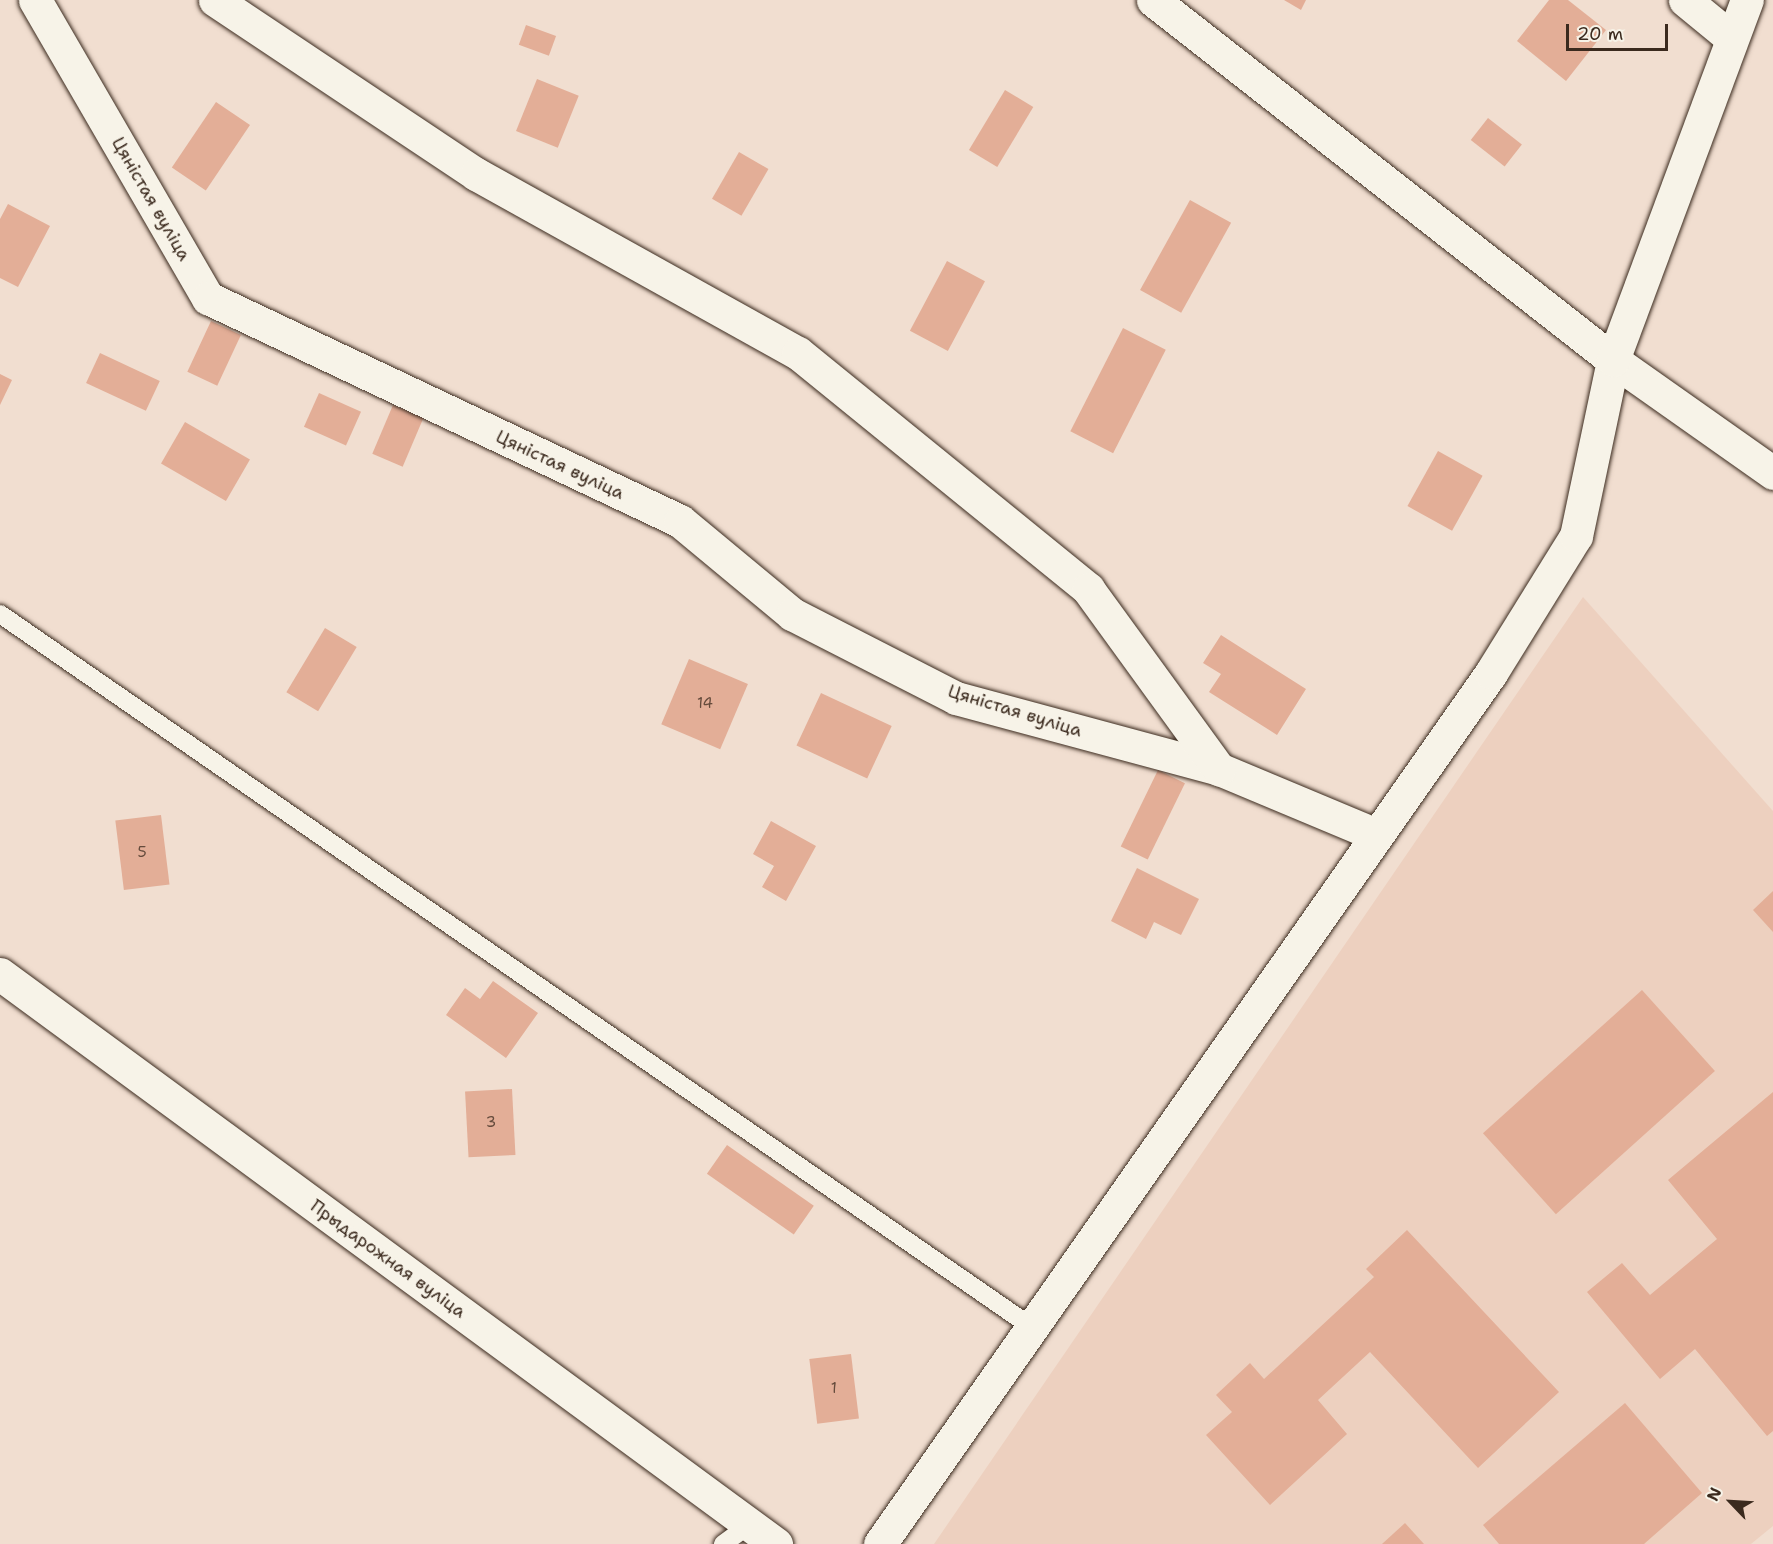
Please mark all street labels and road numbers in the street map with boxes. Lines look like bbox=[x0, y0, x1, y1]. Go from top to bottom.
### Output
street label: Цяністая вуліца bbox=[107, 133, 195, 265]
street label: Цяністая вуліца bbox=[492, 426, 628, 504]
street label: Цяністая вуліца bbox=[945, 680, 1085, 742]
street label: Прыдарожная вуліца bbox=[306, 1195, 470, 1323]

